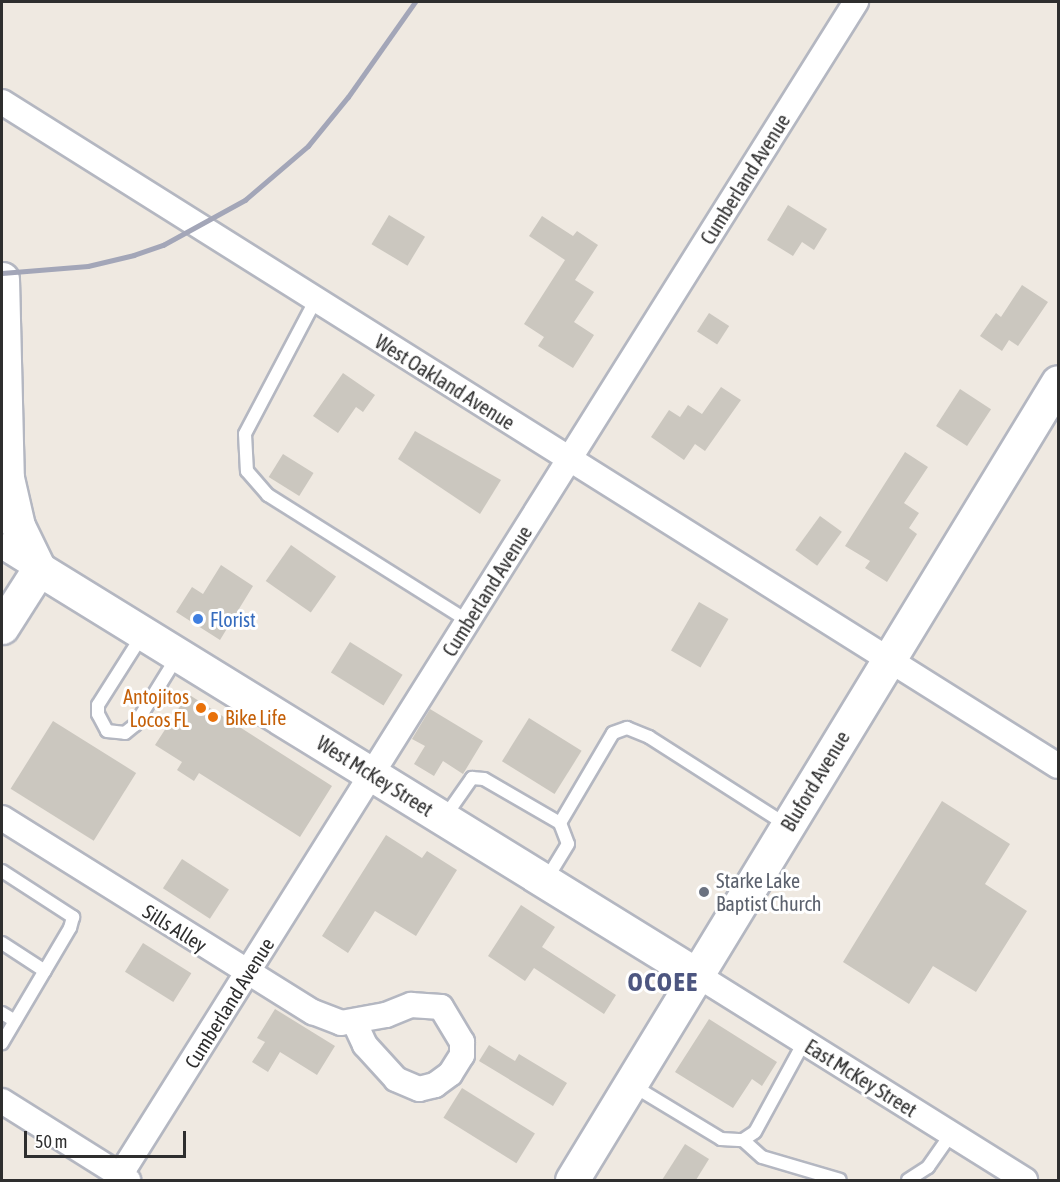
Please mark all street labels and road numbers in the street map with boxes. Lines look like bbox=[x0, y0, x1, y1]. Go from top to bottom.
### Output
street label: Cumberland Avenue bbox=[695, 109, 795, 249]
street label: West Oakland Avenue bbox=[371, 329, 519, 435]
street label: Cumberland Avenue bbox=[437, 521, 537, 661]
street label: Bluford Avenue bbox=[776, 726, 854, 836]
street label: West McKey Street bbox=[312, 731, 438, 821]
street label: Sills Alley bbox=[139, 899, 211, 957]
street label: Cumberland Avenue bbox=[179, 933, 279, 1073]
street label: East McKey Street bbox=[801, 1034, 921, 1122]

